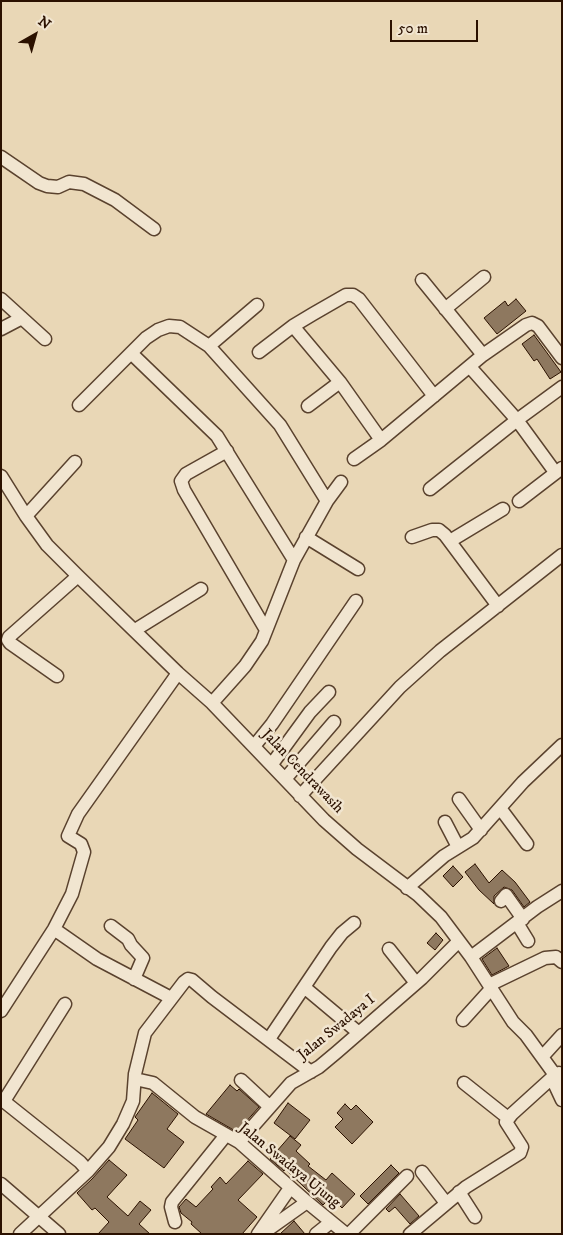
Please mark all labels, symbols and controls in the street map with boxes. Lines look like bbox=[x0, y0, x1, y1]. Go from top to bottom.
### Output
north arrow bbox=[10, 10, 60, 60]
scale bar bbox=[393, 10, 480, 42]
text: N bbox=[34, 13, 54, 34]
text: 50 m bbox=[398, 19, 428, 38]
street label: Jalan Cendrawasih bbox=[257, 726, 347, 818]
street label: Jalan Swadaya I bbox=[295, 991, 379, 1065]
street label: Jalan Swadaya Ujung bbox=[234, 1119, 344, 1213]

